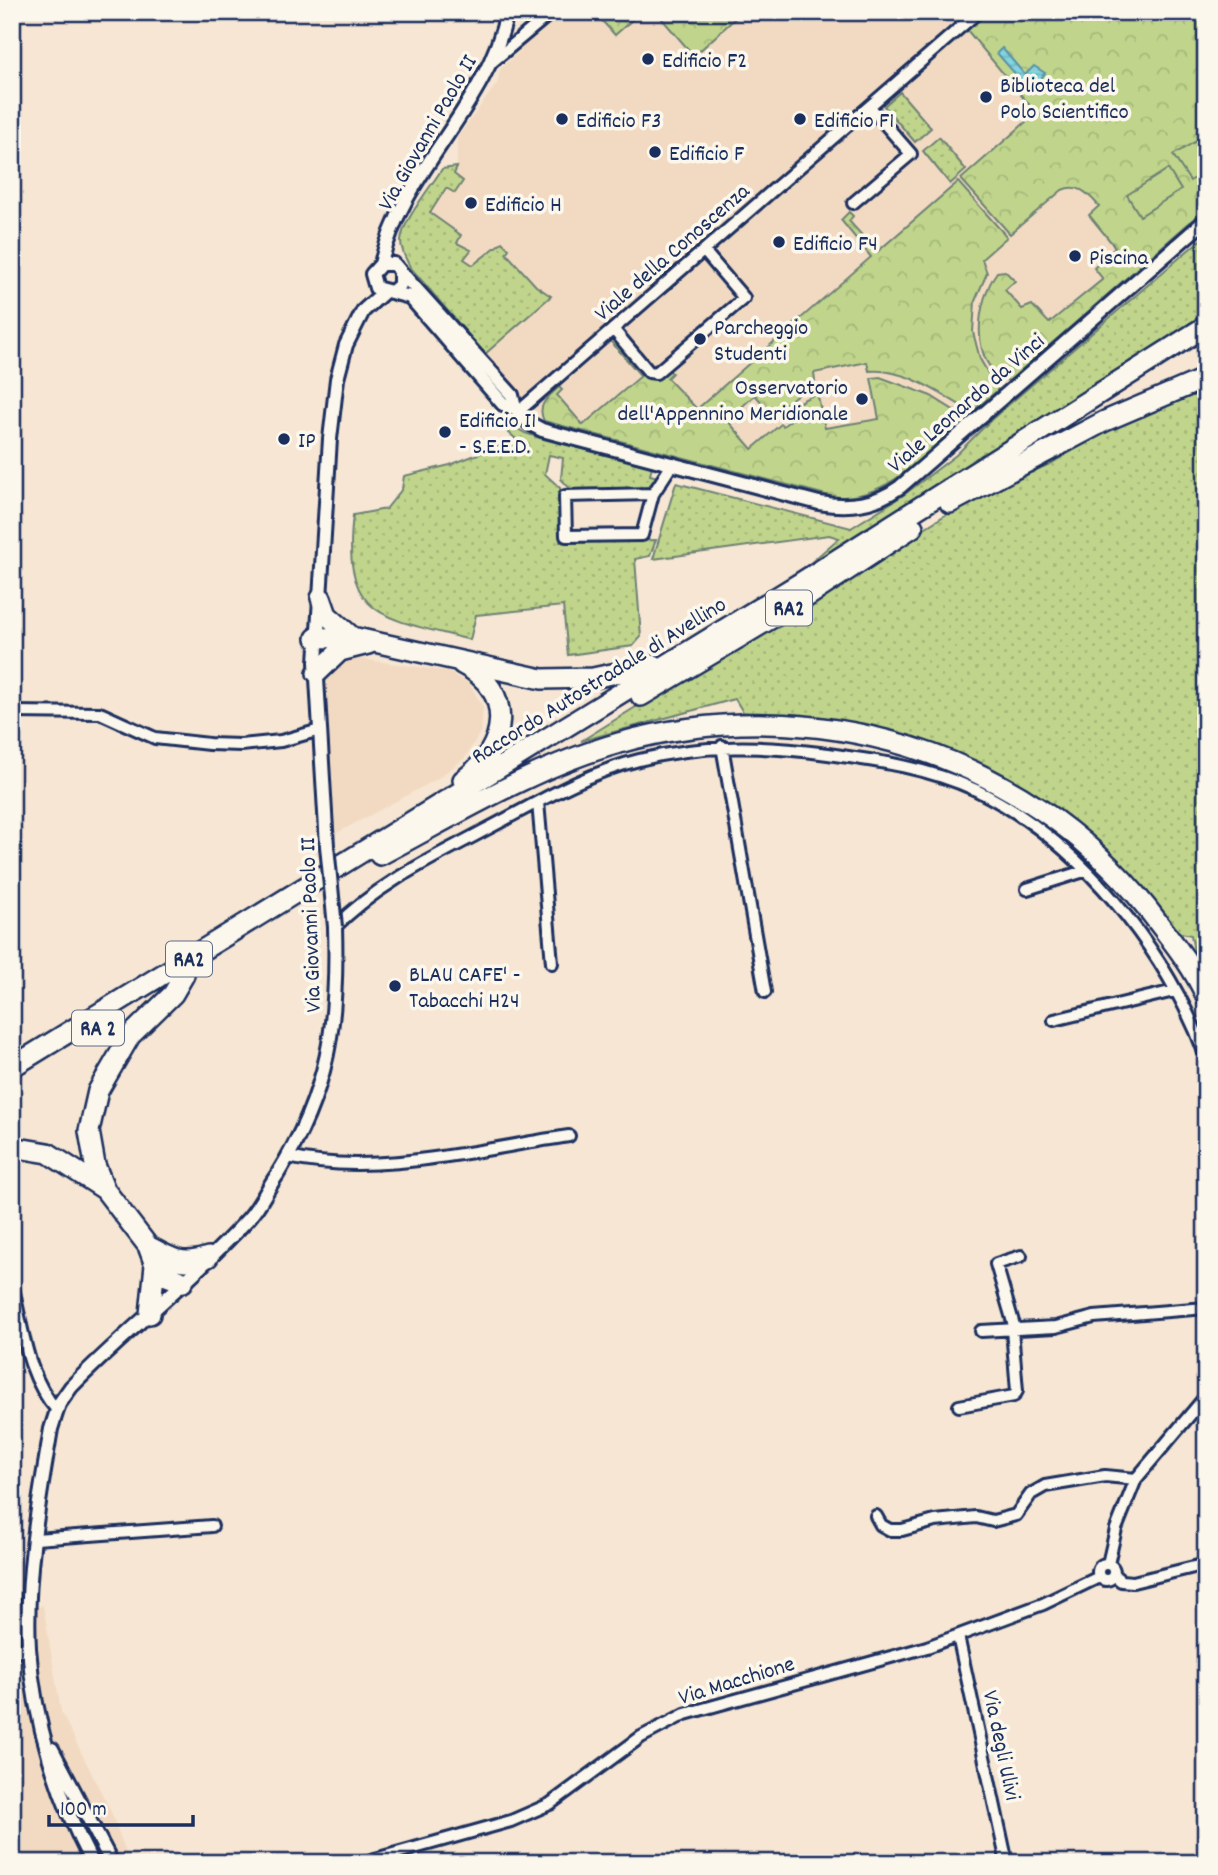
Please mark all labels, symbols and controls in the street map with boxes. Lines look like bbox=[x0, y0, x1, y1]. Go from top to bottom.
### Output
place label: Edificio F2 bbox=[662, 46, 747, 79]
street label: Via Giovanni Paolo II bbox=[371, 50, 487, 218]
marker: Edificio F2 bbox=[640, 51, 656, 67]
place label: Biblioteca del Polo Scientifico bbox=[1000, 71, 1129, 130]
marker: Biblioteca del Polo Scientifico bbox=[978, 89, 994, 105]
place label: Edificio F3 bbox=[576, 106, 662, 139]
place label: Edificio F1 bbox=[814, 106, 894, 139]
marker: Edificio F3 bbox=[554, 111, 570, 127]
marker: Edificio F1 bbox=[792, 111, 808, 127]
place label: Edificio F bbox=[669, 139, 745, 172]
marker: Edificio F bbox=[647, 144, 663, 160]
street label: Viale della Conoscenza bbox=[588, 176, 759, 331]
place label: Edificio H bbox=[485, 190, 562, 223]
marker: Edificio H bbox=[463, 195, 479, 211]
place label: Edificio F4 bbox=[793, 229, 878, 262]
marker: Edificio F4 bbox=[771, 234, 787, 250]
place label: Piscina bbox=[1089, 243, 1149, 276]
marker: Piscina bbox=[1067, 248, 1083, 264]
place label: Parcheggio Studenti bbox=[714, 313, 808, 372]
street label: Viale Leonardo da Vinci bbox=[881, 327, 1053, 482]
marker: Parcheggio Studenti bbox=[692, 331, 708, 347]
place label: Osservatorio dell'Appennino Meridionale bbox=[618, 373, 848, 432]
marker: Osservatorio dell'Appennino Meridionale bbox=[854, 391, 870, 407]
place label: Edificio I1 - S.E.E.D. bbox=[459, 406, 536, 465]
marker: Edificio I1 - S.E.E.D. bbox=[437, 424, 453, 440]
place label: IP bbox=[298, 426, 316, 459]
marker: IP bbox=[276, 431, 292, 447]
street label: Raccordo Autostradale di Avellino bbox=[466, 590, 734, 774]
road number: RA2 bbox=[766, 590, 812, 626]
street label: Via Giovanni Paolo II bbox=[293, 837, 332, 1013]
road number: RA2 bbox=[166, 942, 212, 976]
place label: BLAU CAFE' - Tabacchi H24 bbox=[409, 960, 521, 1019]
marker: BLAU CAFE' - Tabacchi H24 bbox=[387, 978, 403, 994]
road number: RA 2 bbox=[72, 1010, 124, 1046]
street label: Via Macchione bbox=[675, 1649, 799, 1716]
street label: Via degli Ulivi bbox=[972, 1688, 1027, 1804]
scale bar bbox=[49, 1784, 192, 1828]
text: 100 m bbox=[60, 1796, 107, 1826]

